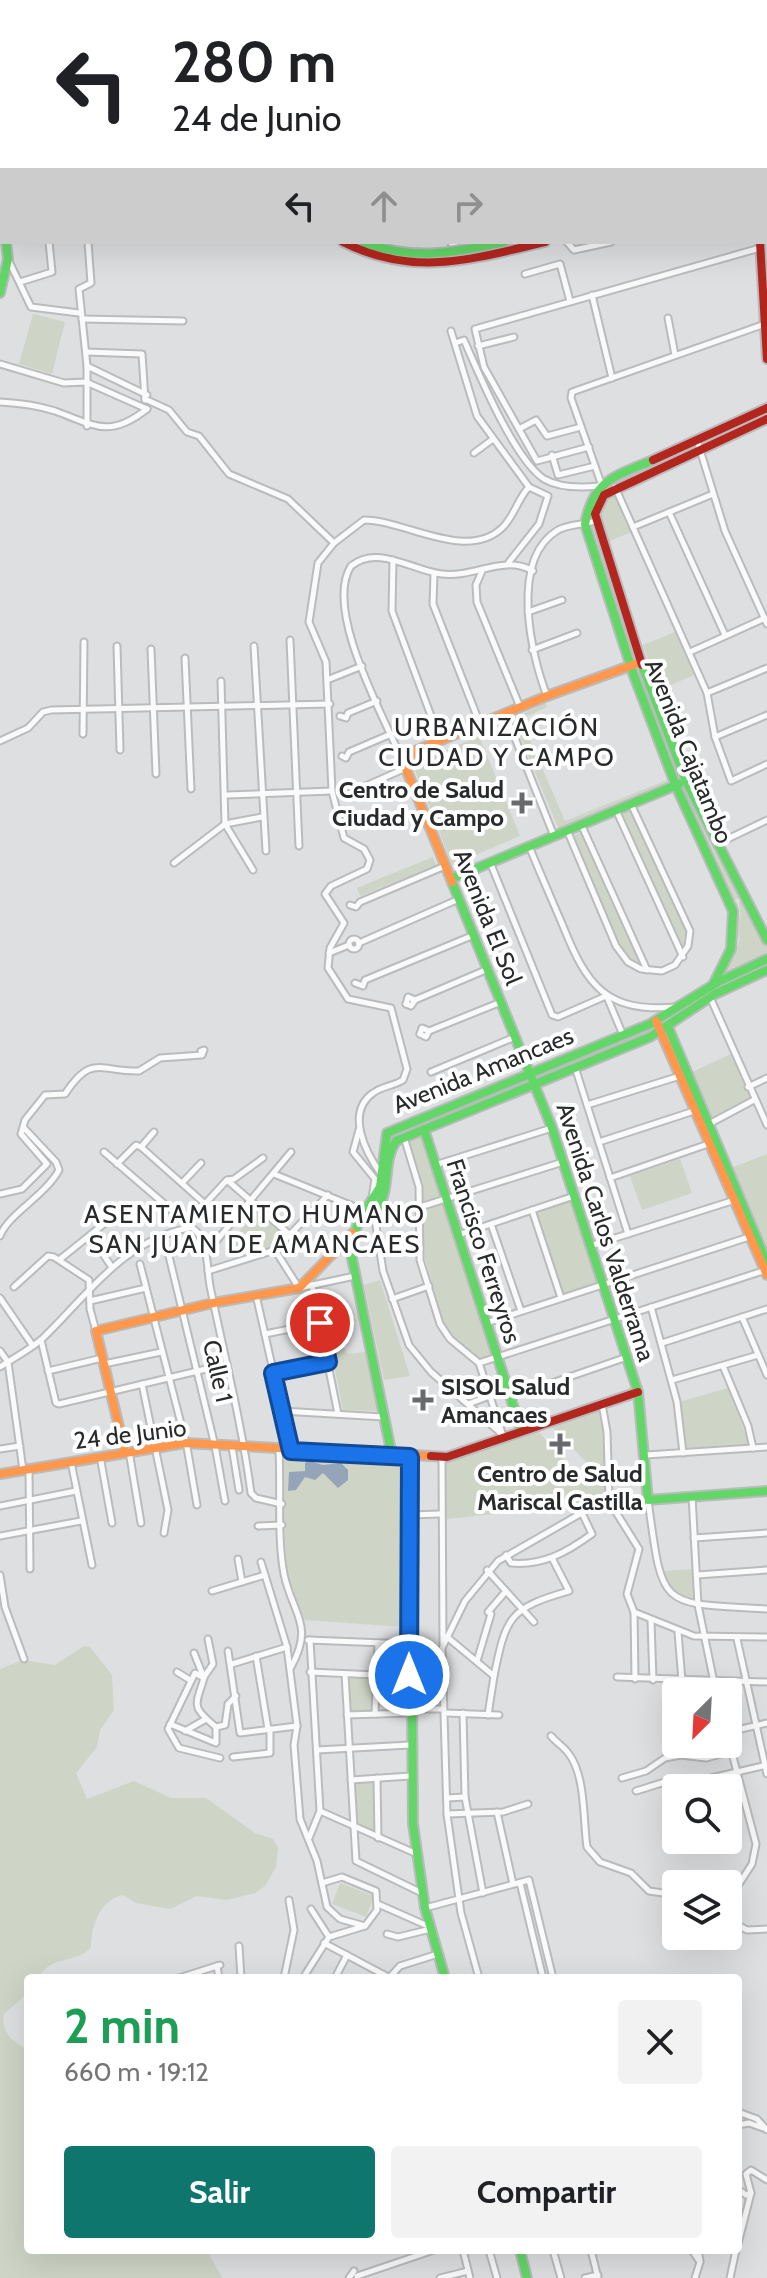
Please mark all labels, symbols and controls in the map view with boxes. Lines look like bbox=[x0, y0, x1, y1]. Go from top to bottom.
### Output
text: 280 m bbox=[172, 28, 336, 96]
icon: left bbox=[40, 32, 144, 136]
text: 24 de Junio bbox=[172, 96, 342, 140]
icon: left bbox=[278, 184, 322, 228]
icon: ahead bbox=[362, 184, 406, 228]
icon: right bbox=[446, 184, 490, 228]
street label: Avenida Cajatambo bbox=[639, 655, 739, 847]
district label: URBANIZACIÓN CIUDAD Y CAMPO bbox=[378, 711, 616, 773]
place label: Centro de Salud Ciudad y Campo bbox=[332, 775, 504, 832]
marker: Centro de Salud Ciudad y Campo bbox=[511, 792, 533, 814]
street label: Avenida El Sol bbox=[448, 845, 529, 989]
street label: Avenida Amancaes bbox=[389, 1021, 577, 1119]
street label: Avenida Carlos Valderrama bbox=[550, 1099, 662, 1365]
street label: Francisco Ferreyros bbox=[440, 1155, 528, 1347]
district label: ASENTAMIENTO HUMANO SAN JUAN DE AMANCAES bbox=[84, 1198, 426, 1260]
pin bbox=[286, 1289, 354, 1357]
icon: arrive bbox=[298, 1301, 342, 1345]
street label: Calle 1 bbox=[197, 1337, 239, 1405]
place label: SISOL Salud Amancaes bbox=[441, 1372, 570, 1429]
marker: SISOL Salud Amancaes bbox=[412, 1389, 434, 1411]
street label: 24 de Junio bbox=[72, 1413, 188, 1455]
marker: Centro de Salud Mariscal Castilla bbox=[549, 1433, 571, 1455]
place label: Centro de Salud Mariscal Castilla bbox=[477, 1459, 643, 1516]
position arrow bbox=[367, 1633, 451, 1717]
north arrow bbox=[662, 1678, 742, 1758]
map controls bbox=[662, 1678, 742, 1950]
button: search bbox=[662, 1774, 742, 1854]
button: layers bbox=[662, 1870, 742, 1950]
text: 2 min bbox=[64, 1997, 180, 2055]
button: close bbox=[618, 2000, 702, 2084]
text: 660 m · 19:12 bbox=[64, 2056, 209, 2088]
button: Salir bbox=[64, 2146, 375, 2238]
button: Compartir bbox=[391, 2146, 702, 2238]

